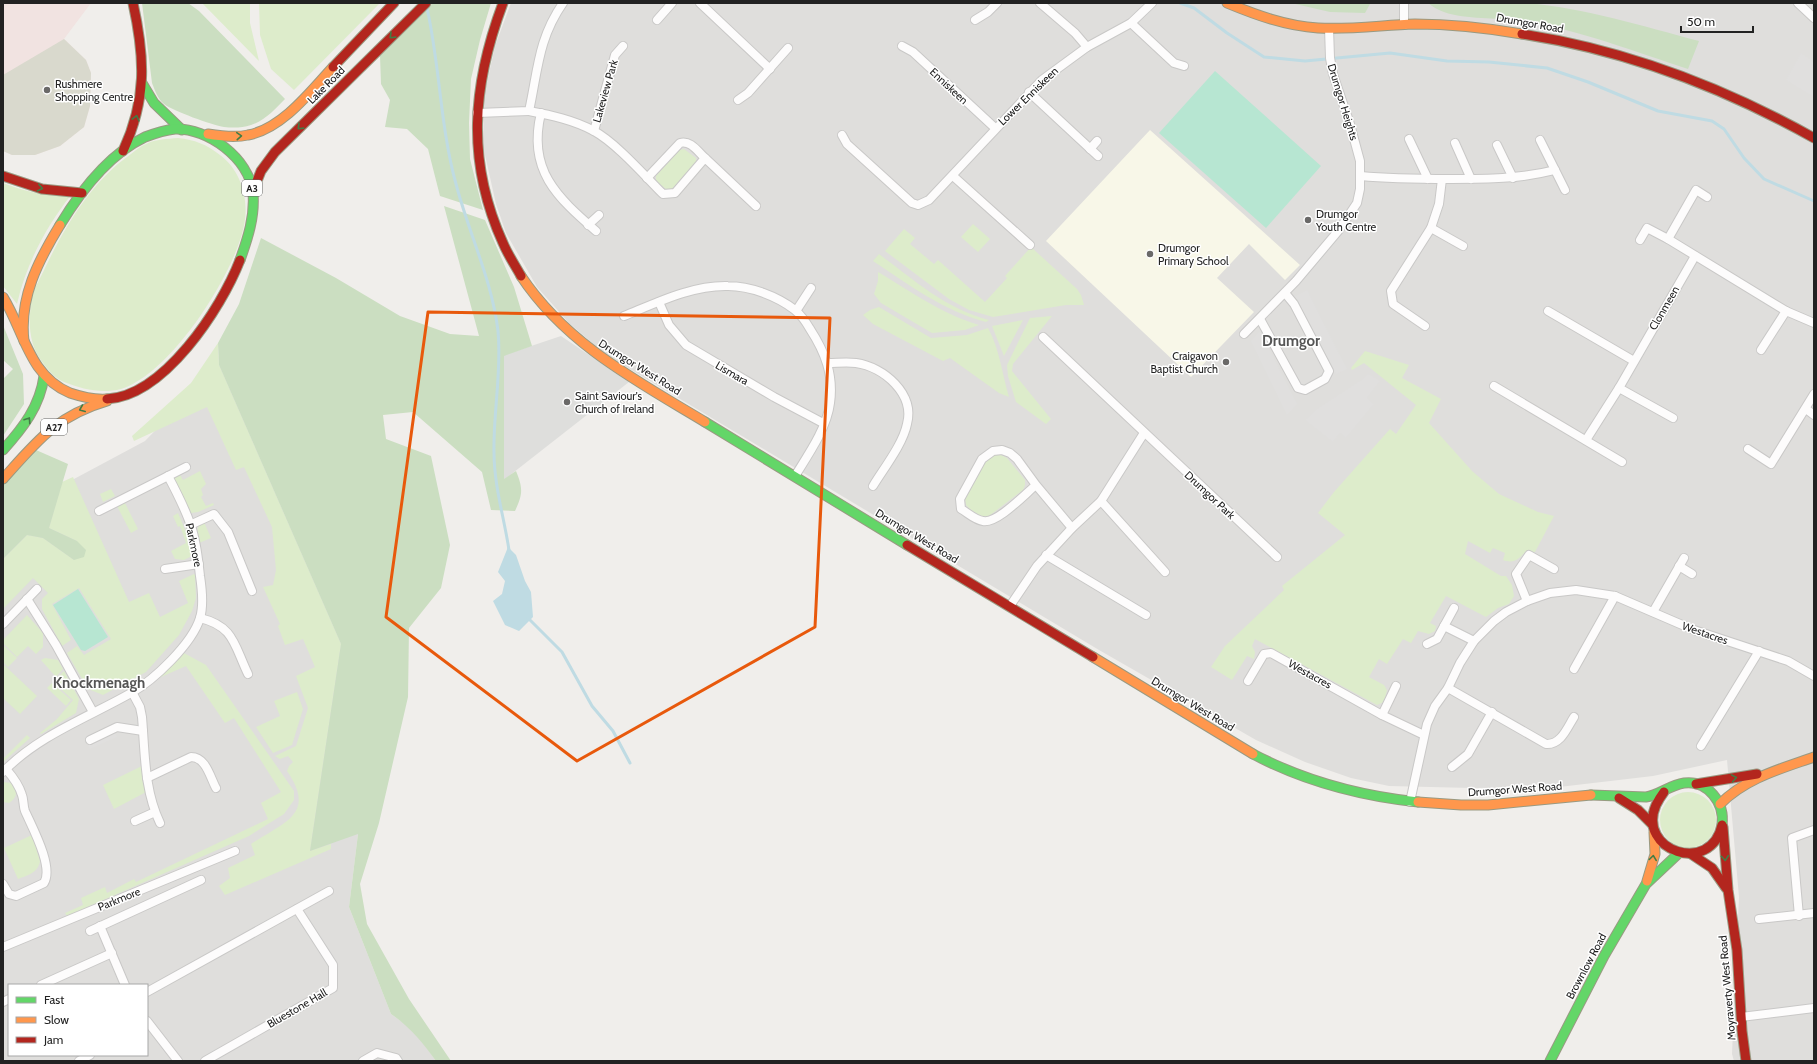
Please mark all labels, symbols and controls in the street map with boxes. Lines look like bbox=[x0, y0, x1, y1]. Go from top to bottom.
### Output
scale bar bbox=[1681, 8, 1753, 34]
street label: Drumgor Road bbox=[1495, 10, 1565, 36]
text: 50 m bbox=[1687, 14, 1715, 29]
one-way arrow bbox=[389, 31, 397, 39]
street label: Lakeview Park bbox=[589, 58, 621, 124]
street label: Drumgor Heights bbox=[1325, 62, 1361, 142]
street label: Lake Road bbox=[304, 63, 348, 107]
street label: Lower Enniskeen bbox=[995, 64, 1061, 128]
street label: Enniskeen bbox=[927, 65, 971, 107]
place label: Rushmere Shopping Centre bbox=[55, 77, 133, 104]
marker: Rushmere Shopping Centre bbox=[42, 85, 52, 95]
one-way arrow bbox=[131, 115, 139, 121]
one-way arrow bbox=[297, 123, 305, 130]
one-way arrow bbox=[236, 132, 242, 141]
road number: A3 bbox=[242, 180, 262, 196]
one-way arrow bbox=[37, 183, 43, 191]
place label: Drumgor Youth Centre bbox=[1315, 207, 1377, 234]
marker: Drumgor Youth Centre bbox=[1303, 215, 1313, 225]
place label: Drumgor Primary School bbox=[1158, 241, 1229, 268]
marker: Drumgor Primary School bbox=[1145, 249, 1155, 259]
street label: Clonmeen bbox=[1646, 283, 1682, 333]
district label: Drumgor bbox=[1262, 332, 1320, 350]
street label: Drumgor West Road bbox=[596, 336, 684, 398]
place label: Craigavon Baptist Church bbox=[1151, 349, 1218, 376]
marker: Craigavon Baptist Church bbox=[1221, 357, 1231, 367]
street label: Lismara bbox=[713, 358, 752, 388]
place label: Saint Saviour's Church of Ireland bbox=[575, 389, 654, 416]
marker: Saint Saviour's Church of Ireland bbox=[562, 397, 572, 407]
one-way arrow bbox=[79, 404, 87, 412]
one-way arrow bbox=[23, 418, 30, 425]
road number: A27 bbox=[41, 419, 67, 435]
street label: Drumgor Park bbox=[1182, 468, 1238, 522]
street label: Drumgor West Road bbox=[873, 506, 961, 566]
street label: Parkmore bbox=[183, 522, 206, 569]
street label: Westacres bbox=[1680, 619, 1730, 648]
street label: Westacres bbox=[1286, 656, 1335, 692]
district label: Knockmenagh bbox=[53, 674, 145, 692]
street label: Drumgor West Road bbox=[1149, 674, 1237, 734]
one-way arrow bbox=[1731, 774, 1737, 782]
street label: Drumgor West Road bbox=[1467, 779, 1563, 799]
one-way arrow bbox=[1648, 855, 1657, 861]
one-way arrow bbox=[1721, 855, 1730, 861]
street label: Parkmore bbox=[96, 884, 143, 914]
street label: Brownlow Road bbox=[1563, 931, 1609, 1001]
street label: Moyraverty West Road bbox=[1715, 935, 1739, 1041]
legend bbox=[8, 984, 148, 1056]
street label: Bluestone Hall bbox=[264, 985, 330, 1031]
text: Fast bbox=[44, 992, 64, 1007]
text: Slow bbox=[44, 1012, 69, 1027]
text: Jam bbox=[43, 1032, 63, 1047]

